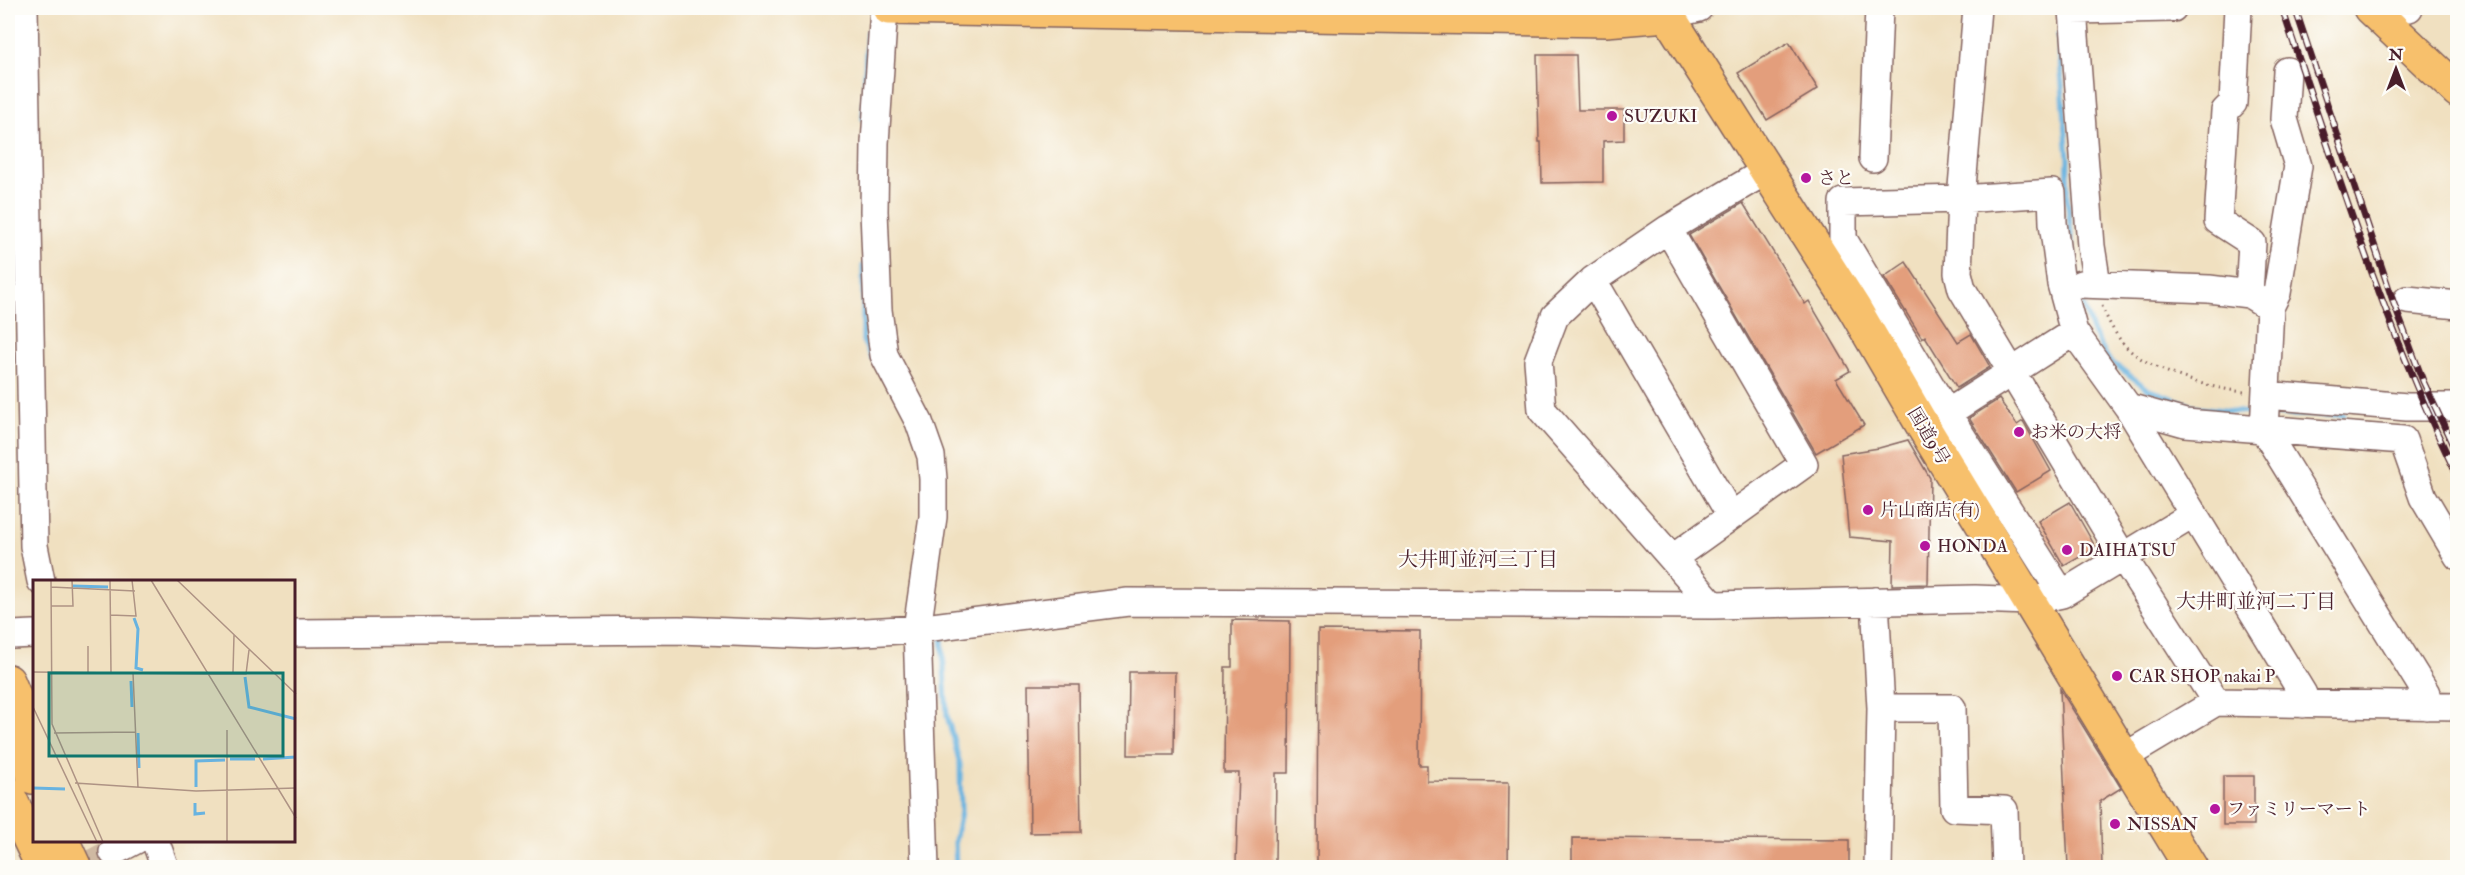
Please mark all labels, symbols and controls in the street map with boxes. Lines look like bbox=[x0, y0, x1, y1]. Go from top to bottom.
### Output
north arrow bbox=[2366, 39, 2426, 99]
text: N bbox=[2388, 45, 2404, 65]
place label: SUZUKI bbox=[1624, 105, 1698, 128]
marker: SUZUKI bbox=[1605, 109, 1619, 123]
place label: さと bbox=[1818, 167, 1854, 190]
marker: さと bbox=[1799, 171, 1813, 185]
street label: 国道9号 bbox=[1902, 403, 1955, 469]
place label: お米の大将 bbox=[2031, 421, 2121, 444]
marker: お米の大将 bbox=[2012, 425, 2026, 439]
place label: 片山商店(有) bbox=[1880, 499, 1980, 522]
marker: 片山商店(有) bbox=[1861, 503, 1875, 517]
place label: HONDA bbox=[1937, 535, 2009, 558]
marker: HONDA bbox=[1918, 539, 1932, 553]
place label: DAIHATSU bbox=[2079, 539, 2176, 562]
marker: DAIHATSU bbox=[2060, 543, 2074, 557]
district label: 大井町並河三丁目 bbox=[1398, 547, 1558, 572]
inset map bbox=[33, 580, 296, 842]
district label: 大井町並河二丁目 bbox=[2176, 589, 2336, 614]
place label: CAR SHOP nakai P bbox=[2129, 665, 2276, 688]
marker: CAR SHOP nakai P bbox=[2110, 669, 2124, 683]
place label: ファミリーマート bbox=[2227, 798, 2371, 821]
marker: ファミリーマート bbox=[2208, 802, 2222, 816]
place label: NISSAN bbox=[2127, 813, 2198, 836]
marker: NISSAN bbox=[2108, 817, 2122, 831]

